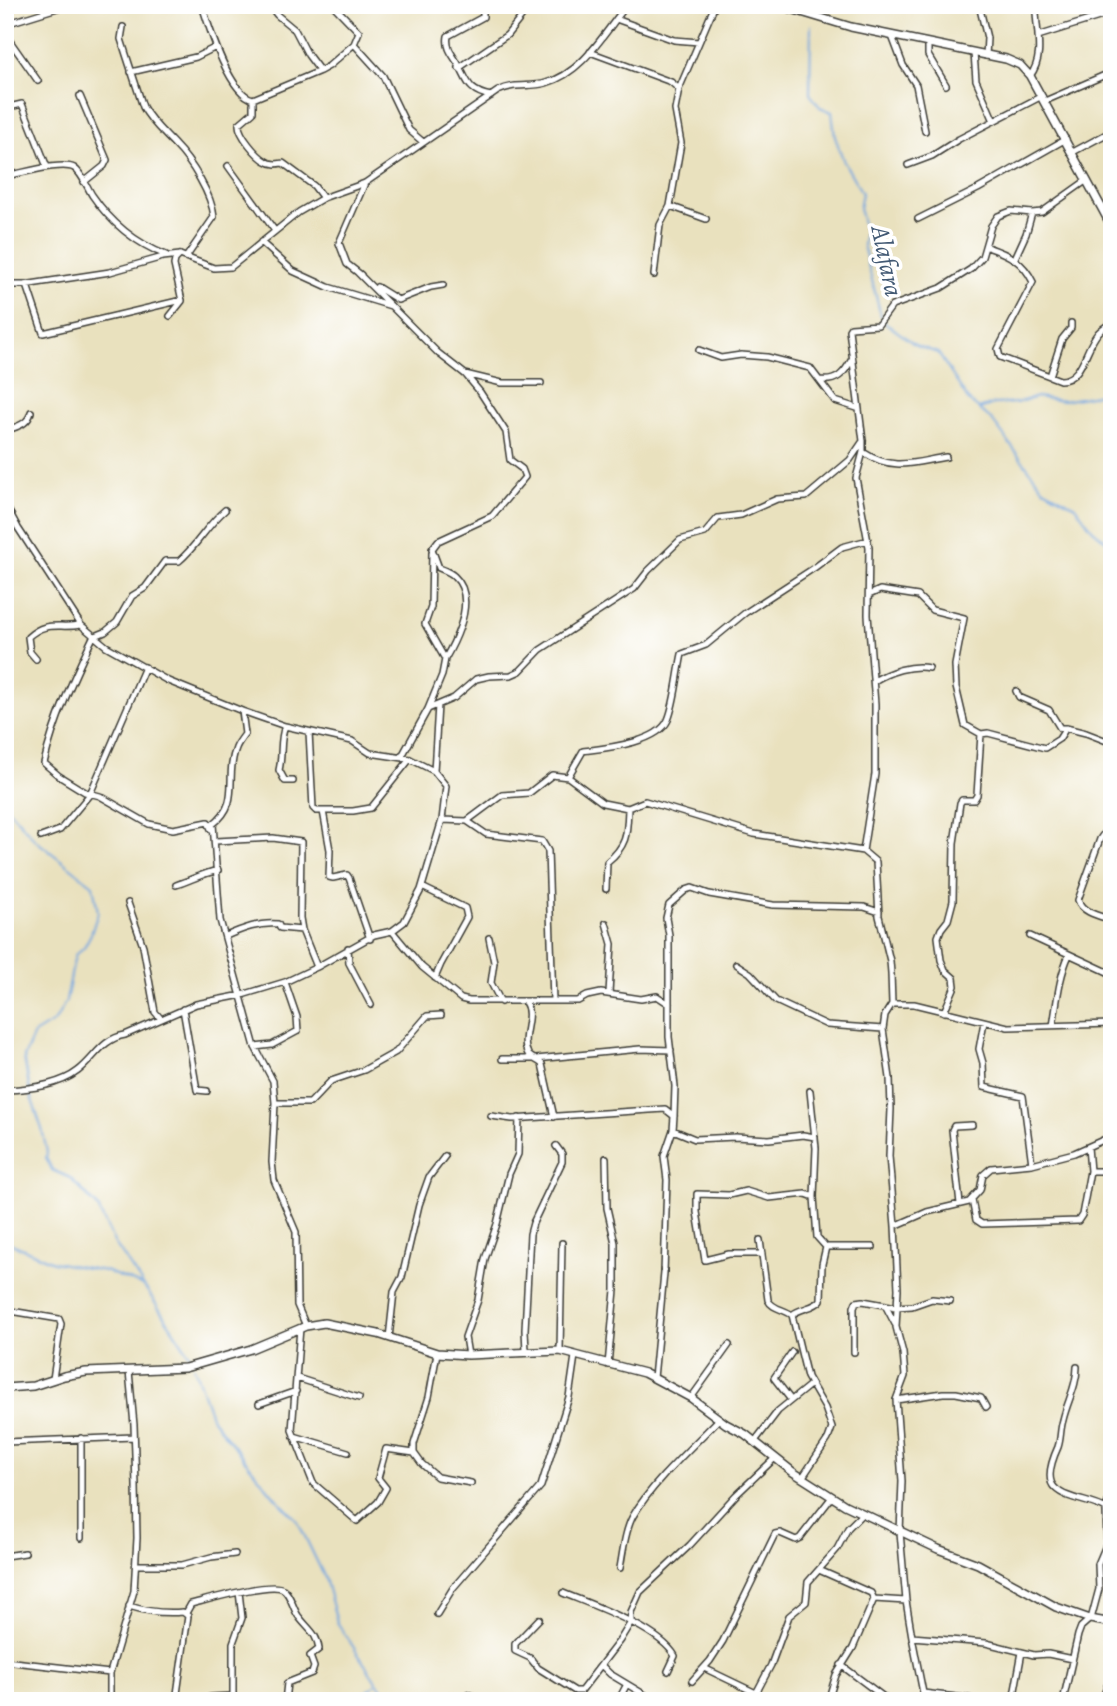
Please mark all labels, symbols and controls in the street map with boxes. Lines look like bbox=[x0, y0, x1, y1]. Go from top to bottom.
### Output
water label: Alafara bbox=[862, 221, 912, 300]

